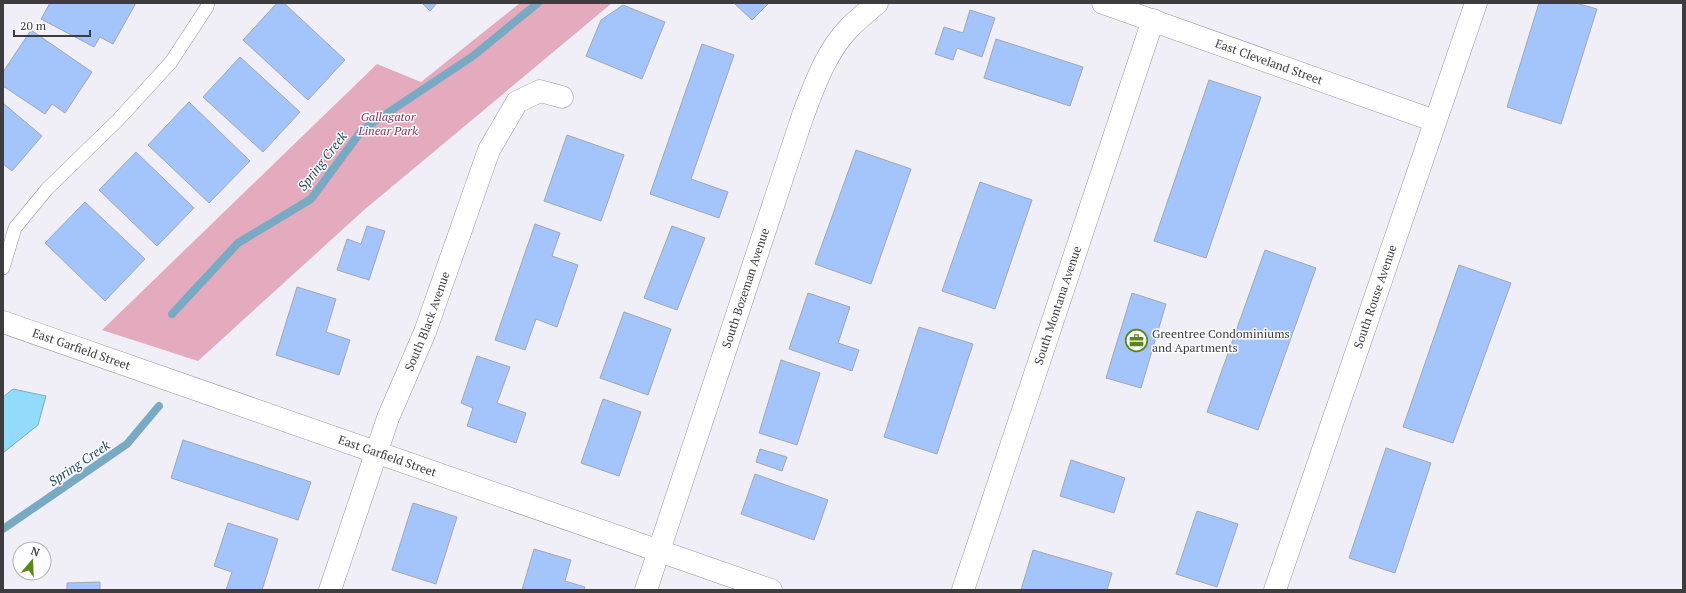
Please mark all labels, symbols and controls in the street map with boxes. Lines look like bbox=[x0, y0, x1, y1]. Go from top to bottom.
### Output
scale bar bbox=[14, 12, 90, 38]
text: 20 m bbox=[20, 18, 47, 33]
street label: East Cleveland Street bbox=[1213, 35, 1325, 88]
park label: Gallagator Linear Park bbox=[357, 109, 418, 138]
water label: Spring Creek bbox=[293, 127, 351, 194]
street label: South Bozeman Avenue bbox=[718, 226, 772, 350]
street label: South Rouse Avenue bbox=[1350, 243, 1400, 350]
street label: South Montana Avenue bbox=[1031, 244, 1084, 367]
street label: South Black Avenue bbox=[401, 269, 453, 373]
street label: East Garfield Street bbox=[30, 325, 133, 373]
place label: Greentree Condominiums and Apartments bbox=[1152, 326, 1290, 355]
office icon: Greentree Condominiums and Apartments bbox=[1123, 328, 1149, 354]
street label: East Garfield Street bbox=[336, 432, 439, 480]
water label: Spring Creek bbox=[45, 435, 114, 490]
north arrow bbox=[12, 541, 52, 581]
text: N bbox=[29, 544, 42, 560]

